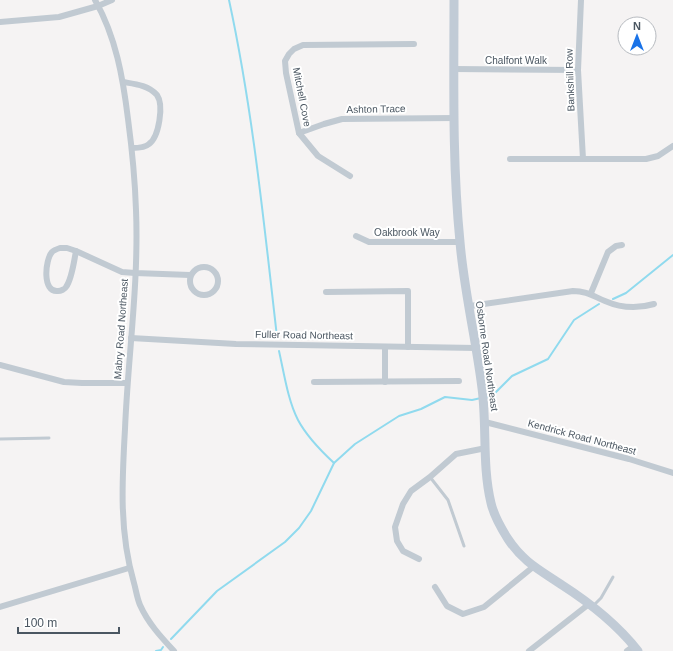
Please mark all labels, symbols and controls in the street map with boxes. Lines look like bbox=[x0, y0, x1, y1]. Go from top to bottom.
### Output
north arrow bbox=[617, 16, 657, 56]
text: N bbox=[633, 20, 641, 32]
street label: Bankshill Row bbox=[563, 48, 577, 112]
street label: Chalfont Walk bbox=[485, 55, 548, 66]
street label: Mitchell Cove bbox=[291, 66, 313, 128]
street label: Ashton Trace bbox=[346, 103, 406, 115]
street label: Oakbrook Way bbox=[374, 227, 440, 238]
street label: Mabry Road Northeast bbox=[112, 278, 130, 380]
street label: Osborne Road Northeast bbox=[474, 300, 500, 412]
street label: Fuller Road Northeast bbox=[255, 329, 353, 341]
street label: Kendrick Road Northeast bbox=[527, 417, 638, 457]
scale bar bbox=[18, 609, 119, 635]
text: 100 m bbox=[24, 616, 57, 630]

